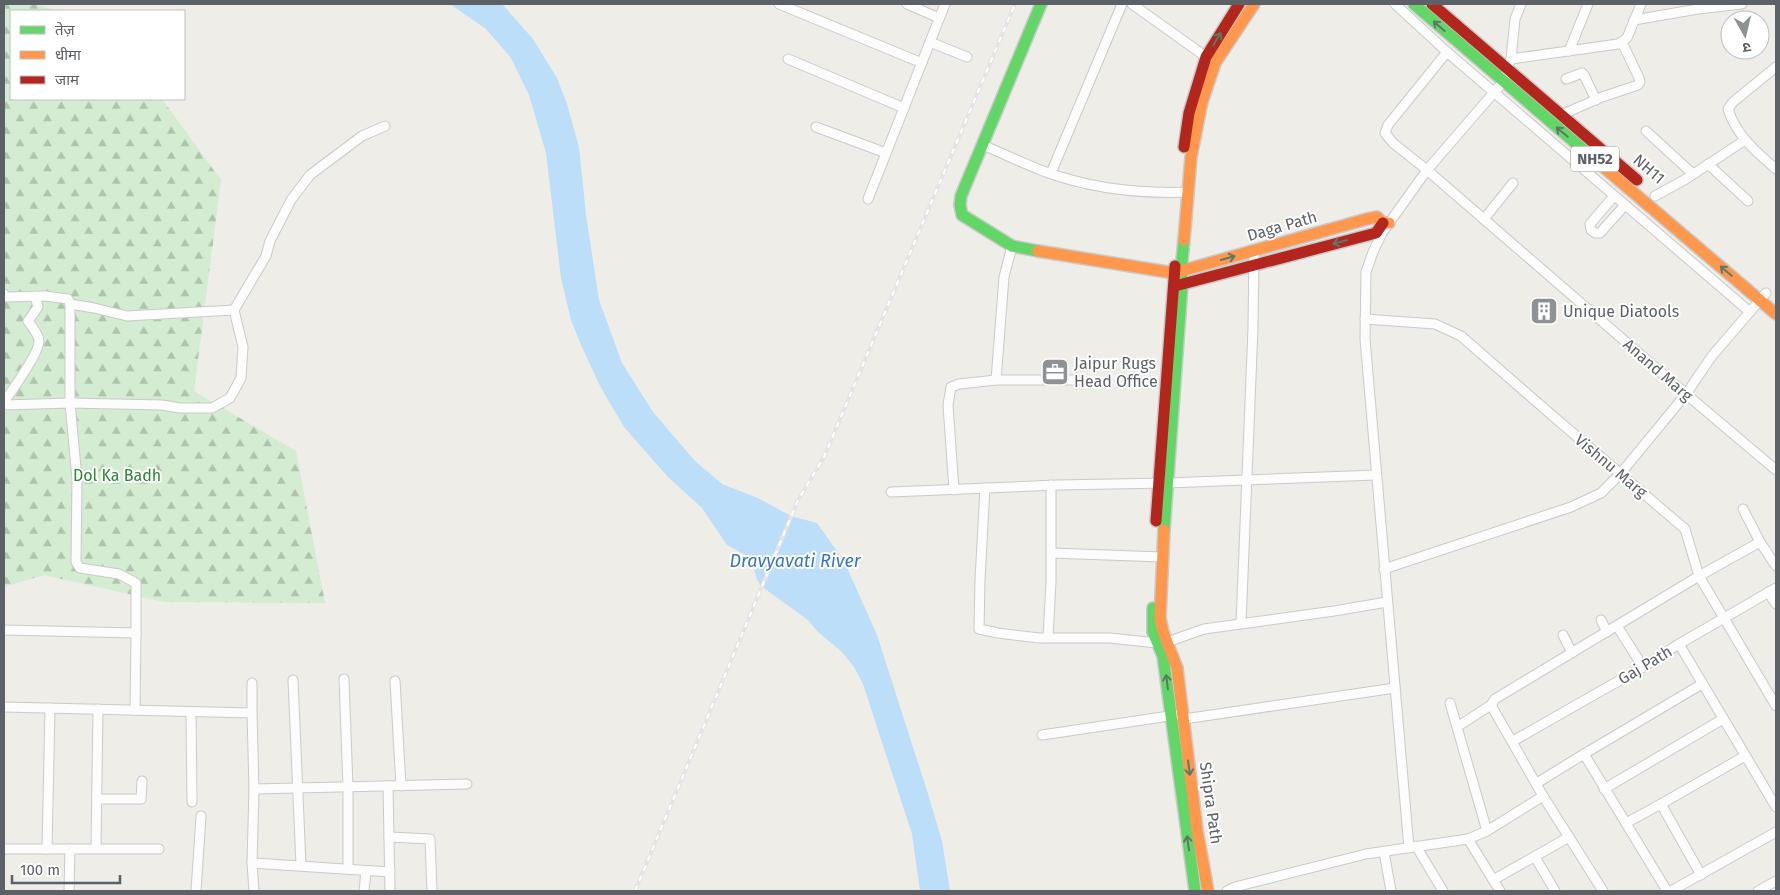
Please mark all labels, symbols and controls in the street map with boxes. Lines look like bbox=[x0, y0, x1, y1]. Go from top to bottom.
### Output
legend bbox=[10, 10, 185, 100]
north arrow bbox=[1720, 10, 1770, 60]
one-way arrow bbox=[1433, 20, 1446, 31]
text: तेज़ bbox=[55, 21, 76, 39]
one-way arrow bbox=[1212, 31, 1222, 46]
text: उ bbox=[1741, 38, 1752, 56]
text: धीमा bbox=[55, 46, 82, 64]
text: जाम bbox=[55, 71, 80, 89]
one-way arrow bbox=[1556, 126, 1569, 137]
road number: NH52 bbox=[1571, 146, 1619, 172]
street label: NH11 bbox=[1629, 150, 1669, 188]
street label: Daga Path bbox=[1245, 207, 1319, 245]
one-way arrow bbox=[1333, 238, 1349, 248]
one-way arrow bbox=[1220, 253, 1236, 262]
one-way arrow bbox=[1720, 265, 1733, 276]
building icon: Unique Diatools bbox=[1529, 296, 1559, 326]
place label: Unique Diatools bbox=[1563, 302, 1679, 321]
street label: Anand Marg bbox=[1619, 335, 1697, 406]
place label: Jaipur Rugs Head Office bbox=[1074, 354, 1158, 391]
office icon: Jaipur Rugs Head Office bbox=[1040, 357, 1070, 387]
street label: Vishnu Marg bbox=[1571, 430, 1652, 502]
park label: Dol Ka Badh bbox=[73, 466, 161, 485]
water label: Dravyavati River bbox=[729, 550, 862, 572]
street label: Gaj Path bbox=[1615, 641, 1675, 689]
one-way arrow bbox=[1162, 674, 1172, 690]
one-way arrow bbox=[1184, 759, 1194, 775]
street label: Shipra Path bbox=[1196, 761, 1226, 845]
one-way arrow bbox=[1183, 835, 1193, 851]
scale bar bbox=[12, 852, 120, 884]
text: 100 m bbox=[20, 861, 60, 879]

